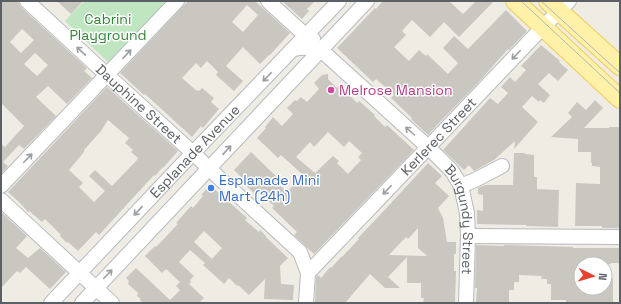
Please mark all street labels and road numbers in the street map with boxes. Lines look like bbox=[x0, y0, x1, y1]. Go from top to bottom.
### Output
street label: Dauphine Street bbox=[92, 60, 186, 148]
street label: Kerlerec Street bbox=[397, 93, 480, 179]
street label: Esplanade Avenue bbox=[146, 101, 244, 202]
street label: Burgundy Street bbox=[441, 160, 477, 275]

